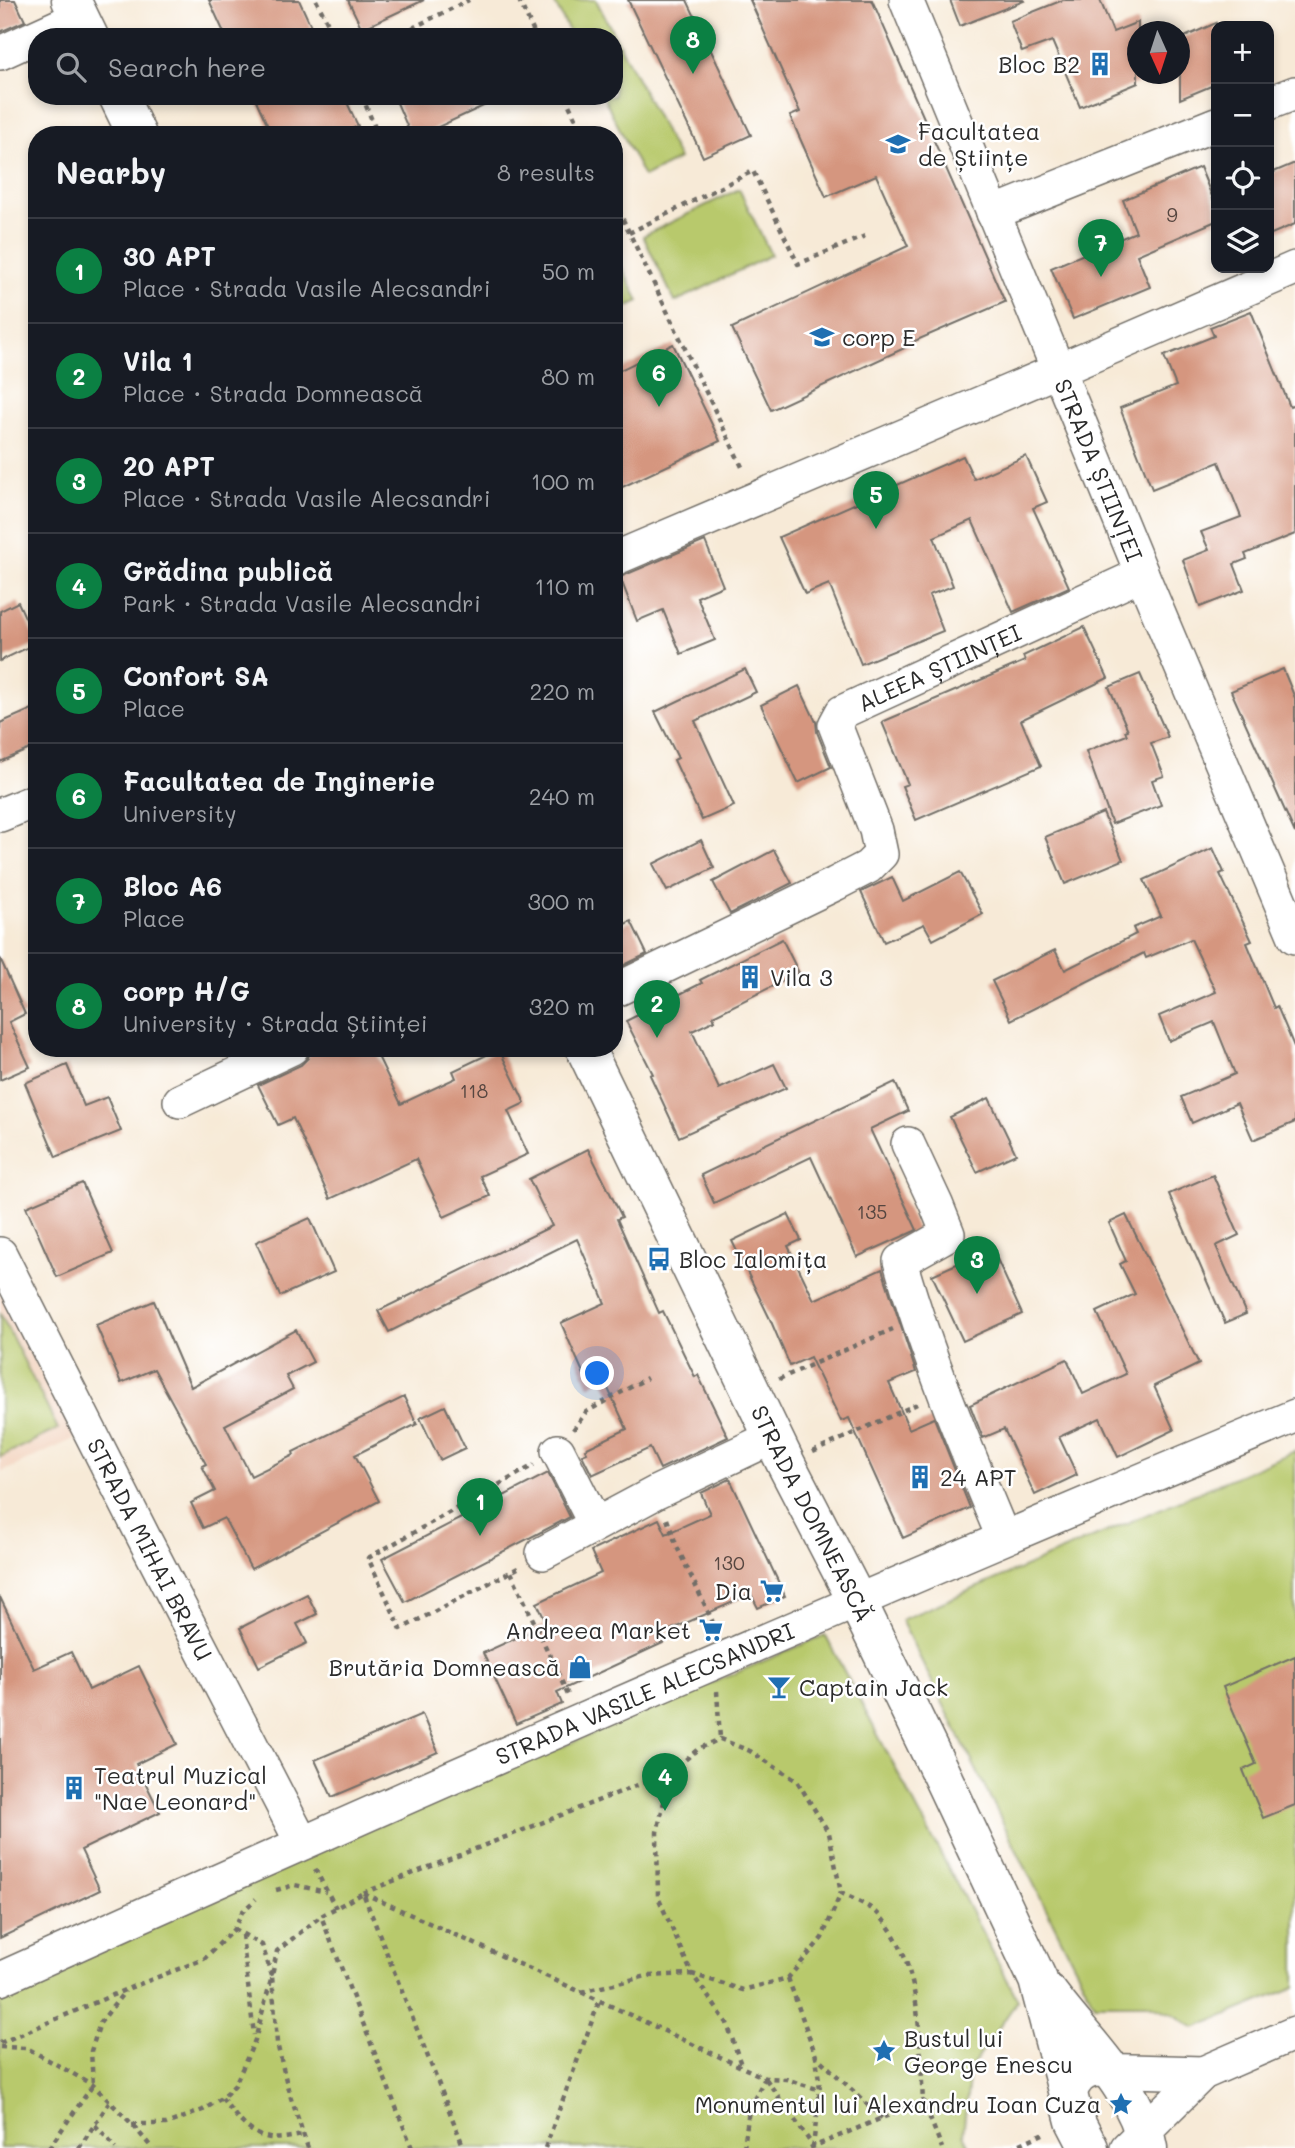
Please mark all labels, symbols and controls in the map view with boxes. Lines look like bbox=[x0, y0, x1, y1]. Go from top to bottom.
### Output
pin: 8 bbox=[670, 16, 716, 74]
north arrow bbox=[1127, 21, 1190, 84]
map controls bbox=[1211, 21, 1274, 273]
button: + bbox=[1211, 21, 1274, 84]
search box bbox=[28, 28, 623, 105]
icon: search bbox=[52, 48, 90, 86]
place label: Bloc B2 bbox=[998, 49, 1080, 79]
text: Search here bbox=[108, 50, 266, 84]
building icon: Bloc B2 bbox=[1086, 50, 1114, 78]
button: − bbox=[1211, 84, 1274, 147]
place label: Facultatea de Științe bbox=[918, 116, 1040, 173]
school or university icon: Facultatea de Științe bbox=[884, 130, 912, 158]
button: locate bbox=[1211, 147, 1274, 210]
text: Nearby bbox=[56, 152, 166, 192]
text: 8 results bbox=[497, 157, 595, 187]
house number: 9 bbox=[1166, 202, 1178, 227]
button: layers bbox=[1211, 210, 1274, 273]
pin: 7 bbox=[1078, 219, 1124, 277]
text: 30 APT bbox=[123, 239, 216, 273]
text: 1 bbox=[74, 256, 84, 286]
text: 50 m bbox=[542, 256, 595, 286]
text: Place · Strada Vasile Alecsandri bbox=[123, 273, 490, 303]
place label: corp E bbox=[842, 322, 915, 352]
school or university icon: corp E bbox=[808, 323, 836, 351]
text: Vila 1 bbox=[123, 344, 193, 378]
pin: 6 bbox=[636, 349, 682, 407]
text: 2 bbox=[73, 361, 85, 391]
text: 80 m bbox=[541, 361, 595, 391]
street label: STRADA ȘTIINȚEI bbox=[1048, 374, 1150, 566]
text: Place · Strada Domnească bbox=[123, 378, 423, 408]
text: 20 APT bbox=[123, 449, 215, 483]
text: 3 bbox=[72, 466, 86, 496]
text: 100 m bbox=[531, 466, 595, 496]
pin: 5 bbox=[853, 471, 899, 529]
text: Place · Strada Vasile Alecsandri bbox=[123, 483, 490, 513]
text: Grădina publică bbox=[123, 554, 333, 588]
text: 4 bbox=[72, 571, 86, 601]
text: 110 m bbox=[535, 571, 595, 601]
text: Park · Strada Vasile Alecsandri bbox=[123, 588, 481, 618]
street label: ALEEA ȘTIINȚEI bbox=[853, 617, 1026, 718]
text: Confort SA bbox=[123, 659, 269, 693]
text: 5 bbox=[72, 676, 86, 706]
text: 220 m bbox=[529, 676, 595, 706]
text: Place bbox=[123, 693, 185, 723]
text: Facultatea de Inginerie bbox=[123, 764, 435, 798]
text: 6 bbox=[72, 781, 86, 811]
text: 240 m bbox=[529, 781, 595, 811]
text: University bbox=[123, 798, 236, 828]
text: Bloc A6 bbox=[123, 869, 222, 903]
text: 7 bbox=[73, 886, 85, 916]
text: 300 m bbox=[527, 886, 595, 916]
text: Place bbox=[123, 903, 185, 933]
place label: Vila 3 bbox=[770, 962, 833, 992]
building icon: Vila 3 bbox=[736, 963, 764, 991]
text: corp H/G bbox=[123, 974, 250, 1008]
pin: 2 bbox=[634, 980, 680, 1038]
text: 8 bbox=[72, 991, 86, 1021]
text: 320 m bbox=[529, 991, 595, 1021]
text: University · Strada Științei bbox=[123, 1008, 428, 1038]
house number: 118 bbox=[460, 1078, 488, 1103]
house number: 135 bbox=[857, 1199, 887, 1224]
pin: 3 bbox=[954, 1236, 1000, 1294]
place label: Bloc Ialomița bbox=[679, 1244, 827, 1275]
bus stop icon: Bloc Ialomița bbox=[645, 1245, 673, 1273]
your location bbox=[580, 1356, 614, 1390]
street label: STRADA DOMNEASCĂ bbox=[745, 1400, 880, 1627]
street label: STRADA MIHAI BRAVU bbox=[81, 1433, 220, 1665]
place label: 24 APT bbox=[940, 1462, 1016, 1492]
building icon: 24 APT bbox=[906, 1463, 934, 1491]
pin: 1 bbox=[457, 1478, 503, 1536]
house number: 130 bbox=[713, 1550, 745, 1575]
place label: Dia bbox=[715, 1576, 752, 1606]
supermarket icon: Dia bbox=[758, 1577, 786, 1605]
street label: STRADA VASILE ALECSANDRI bbox=[491, 1615, 798, 1771]
place label: Andreea Market bbox=[505, 1615, 691, 1645]
supermarket icon: Andreea Market bbox=[697, 1616, 725, 1644]
place label: Brutăria Domnească bbox=[329, 1652, 560, 1682]
shop icon: Brutăria Domnească bbox=[566, 1653, 594, 1681]
place label: Captain Jack bbox=[799, 1672, 948, 1702]
bar icon: Captain Jack bbox=[765, 1673, 793, 1701]
pin: 4 bbox=[642, 1753, 688, 1811]
place label: Teatrul Muzical "Nae Leonard" bbox=[94, 1760, 267, 1816]
building icon: Teatrul Muzical "Nae Leonard" bbox=[60, 1774, 88, 1802]
place label: Bustul lui George Enescu bbox=[904, 2023, 1073, 2079]
place icon: Bustul lui George Enescu bbox=[870, 2037, 898, 2065]
place label: Monumentul lui Alexandru Ioan Cuza bbox=[695, 2089, 1101, 2119]
place icon: Monumentul lui Alexandru Ioan Cuza bbox=[1107, 2090, 1135, 2118]

